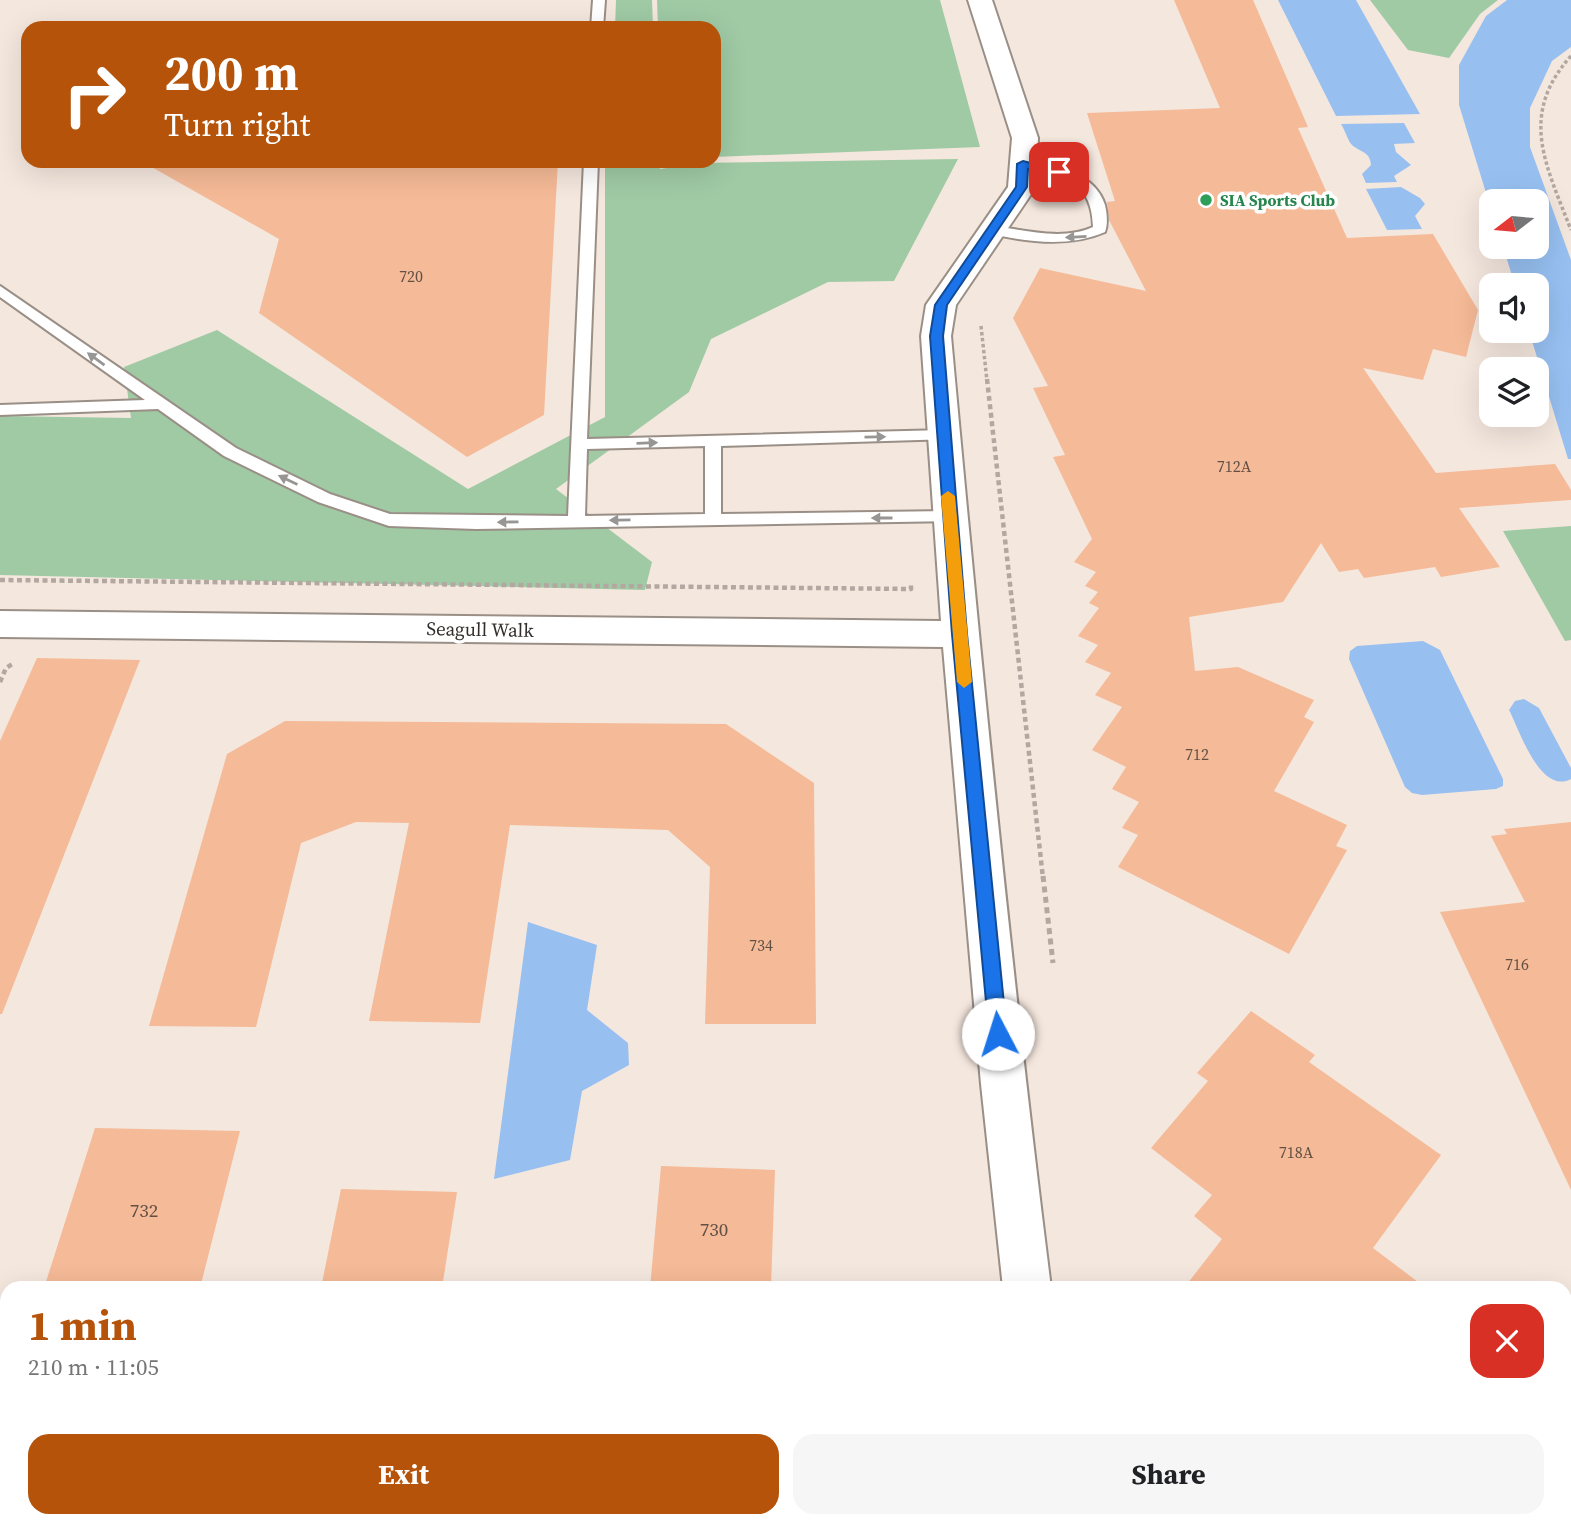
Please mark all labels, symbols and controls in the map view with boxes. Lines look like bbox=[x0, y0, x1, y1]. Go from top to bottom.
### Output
text: 200 m bbox=[164, 39, 299, 106]
icon: right bbox=[49, 49, 140, 140]
text: Turn right bbox=[164, 103, 310, 147]
pin bbox=[1029, 142, 1089, 202]
icon: arrive bbox=[1040, 153, 1078, 191]
place label: SIA Sports Club bbox=[1220, 189, 1335, 211]
north arrow bbox=[1479, 189, 1549, 259]
map controls bbox=[1479, 189, 1549, 427]
marker: SIA Sports Club bbox=[1198, 192, 1214, 208]
one-way arrow bbox=[1065, 231, 1087, 242]
house number: 720 bbox=[399, 265, 423, 287]
button: sound bbox=[1479, 273, 1549, 343]
one-way arrow bbox=[87, 352, 105, 366]
button: layers bbox=[1479, 357, 1549, 427]
one-way arrow bbox=[864, 431, 886, 443]
one-way arrow bbox=[637, 437, 659, 448]
house number: 712A bbox=[1217, 455, 1252, 477]
one-way arrow bbox=[278, 475, 298, 486]
one-way arrow bbox=[870, 512, 892, 524]
one-way arrow bbox=[609, 514, 631, 526]
one-way arrow bbox=[496, 516, 518, 528]
street label: Seagull Walk bbox=[426, 615, 535, 643]
house number: 712 bbox=[1185, 743, 1209, 765]
house number: 734 bbox=[749, 934, 773, 956]
house number: 716 bbox=[1505, 953, 1529, 975]
position arrow bbox=[961, 997, 1035, 1071]
house number: 718A bbox=[1279, 1141, 1314, 1163]
house number: 732 bbox=[130, 1197, 158, 1223]
house number: 730 bbox=[700, 1216, 728, 1242]
text: 1 min bbox=[28, 1296, 137, 1354]
button: close bbox=[1470, 1304, 1544, 1378]
text: 210 m · 11:05 bbox=[28, 1351, 159, 1383]
button: Exit bbox=[28, 1434, 779, 1514]
button: Share bbox=[793, 1434, 1544, 1514]

